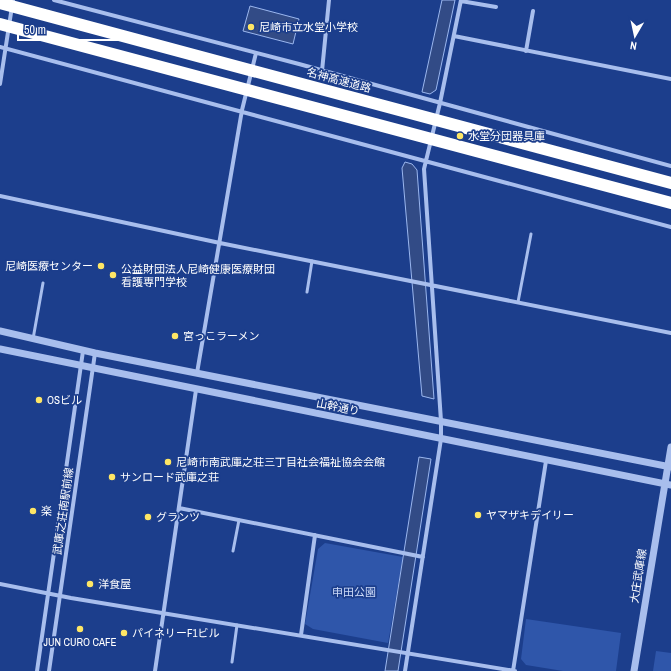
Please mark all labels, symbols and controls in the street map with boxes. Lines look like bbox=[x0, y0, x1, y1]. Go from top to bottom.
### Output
scale bar bbox=[18, 16, 123, 42]
north arrow bbox=[615, 16, 655, 56]
place label: 尼崎市立水堂小学校 bbox=[259, 20, 358, 34]
text: 50 m bbox=[24, 22, 46, 38]
marker: 尼崎市立水堂小学校 bbox=[246, 22, 256, 32]
text: N bbox=[629, 38, 638, 53]
street label: 名神高速道路 bbox=[305, 65, 373, 95]
place label: 水堂分団器具庫 bbox=[468, 129, 545, 143]
marker: 水堂分団器具庫 bbox=[455, 131, 465, 141]
place label: 尼崎医療センター bbox=[5, 259, 93, 273]
marker: 尼崎医療センター bbox=[96, 261, 106, 271]
place label: 公益財団法人尼崎健康医療財団 看護専門学校 bbox=[121, 262, 275, 289]
marker: 公益財団法人尼崎健康医療財団 看護専門学校 bbox=[108, 270, 118, 280]
place label: 宮っこラーメン bbox=[183, 329, 260, 343]
marker: 宮っこラーメン bbox=[170, 331, 180, 341]
place label: OSビル bbox=[47, 393, 82, 407]
marker: OSビル bbox=[34, 395, 44, 405]
street label: 山幹通り bbox=[315, 396, 361, 418]
place label: 尼崎市南武庫之荘三丁目社会福祉協会会館 bbox=[176, 455, 385, 469]
marker: 尼崎市南武庫之荘三丁目社会福祉協会会館 bbox=[163, 457, 173, 467]
street label: 武庫之荘南駅前線 bbox=[50, 466, 76, 556]
place label: サンロード武庫之荘 bbox=[120, 470, 219, 484]
marker: サンロード武庫之荘 bbox=[107, 472, 117, 482]
place label: 楽 bbox=[41, 504, 52, 518]
marker: 楽 bbox=[28, 506, 38, 516]
place label: ヤマザキデイリー bbox=[486, 508, 574, 522]
place label: グランツ bbox=[156, 510, 200, 524]
marker: ヤマザキデイリー bbox=[473, 510, 483, 520]
marker: グランツ bbox=[143, 512, 153, 522]
street label: 大庄武庫線 bbox=[627, 548, 649, 604]
place label: 洋食屋 bbox=[98, 577, 131, 591]
marker: 洋食屋 bbox=[85, 579, 95, 589]
park label: 申田公園 bbox=[332, 585, 376, 599]
marker: JUN CURO CAFE bbox=[75, 624, 85, 634]
place label: パイネリーF1ビル bbox=[132, 626, 220, 640]
marker: パイネリーF1ビル bbox=[119, 628, 129, 638]
place label: JUN CURO CAFE bbox=[43, 635, 117, 649]

